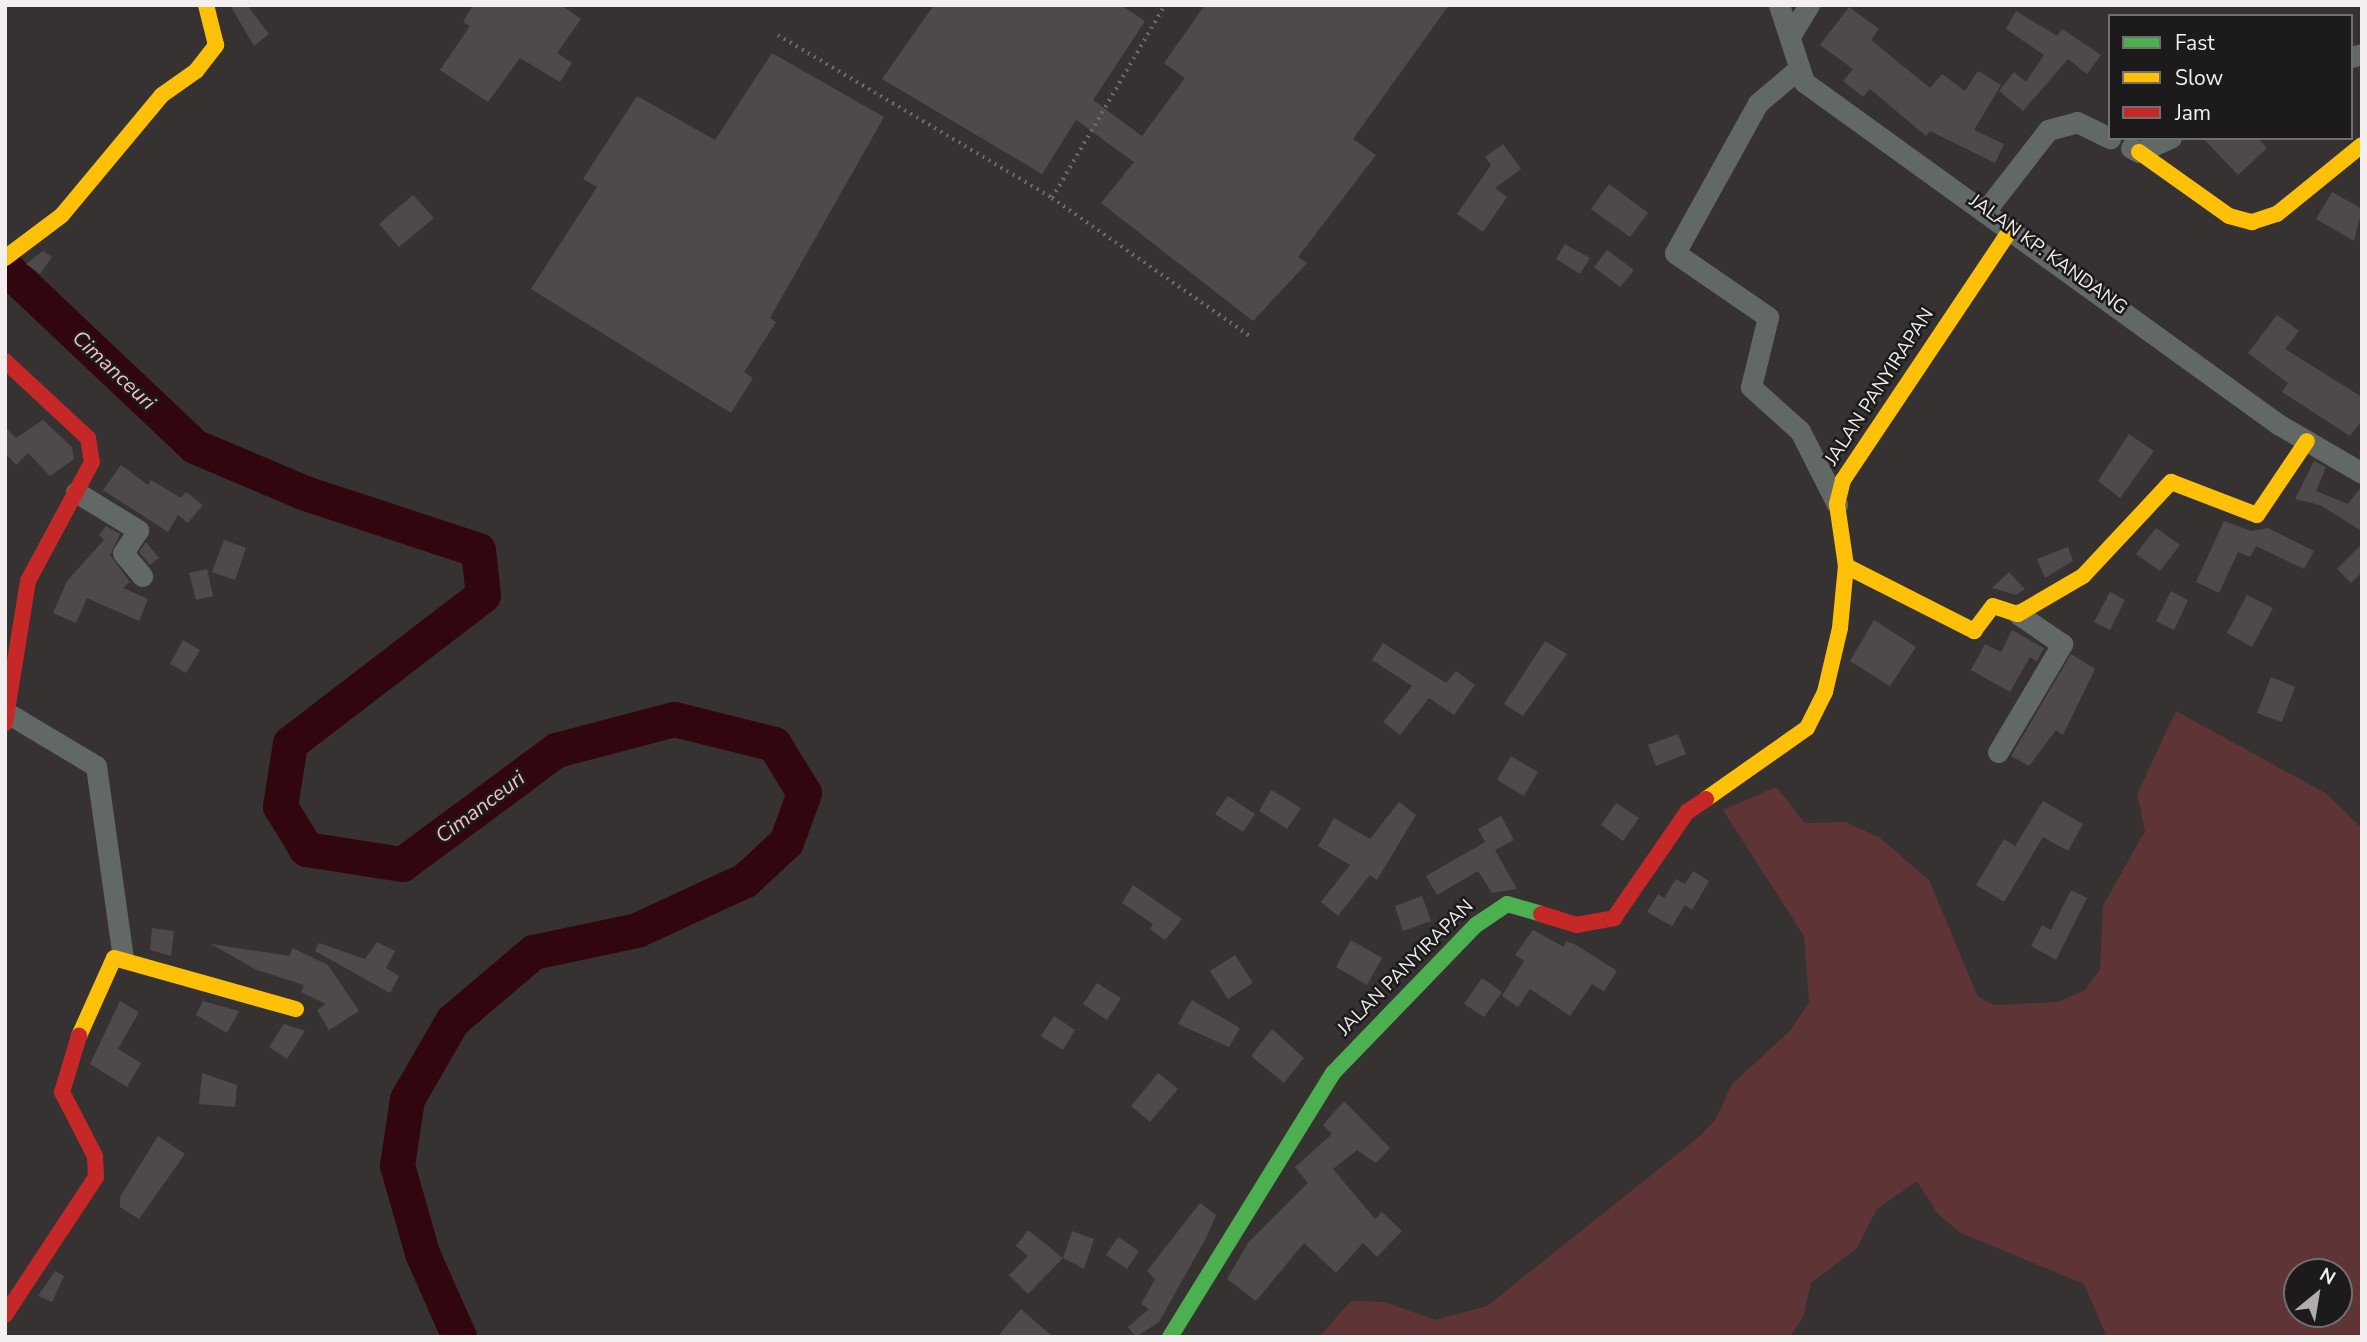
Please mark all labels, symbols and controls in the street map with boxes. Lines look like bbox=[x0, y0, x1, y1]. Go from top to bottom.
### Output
legend bbox=[2108, 14, 2353, 140]
text: Fast bbox=[2175, 29, 2215, 57]
text: Slow bbox=[2175, 64, 2223, 92]
text: Jam bbox=[2175, 99, 2211, 127]
street label: JALAN KP. KANDANG bbox=[1965, 190, 2131, 320]
street label: JALAN PANYIRAPAN bbox=[1821, 304, 1939, 470]
water label: Cimanceuri bbox=[67, 325, 161, 415]
water label: Cimanceuri bbox=[431, 765, 529, 849]
street label: JALAN PANYIRAPAN bbox=[1333, 895, 1479, 1041]
north arrow bbox=[2283, 1258, 2353, 1328]
text: N bbox=[2315, 1262, 2340, 1291]

